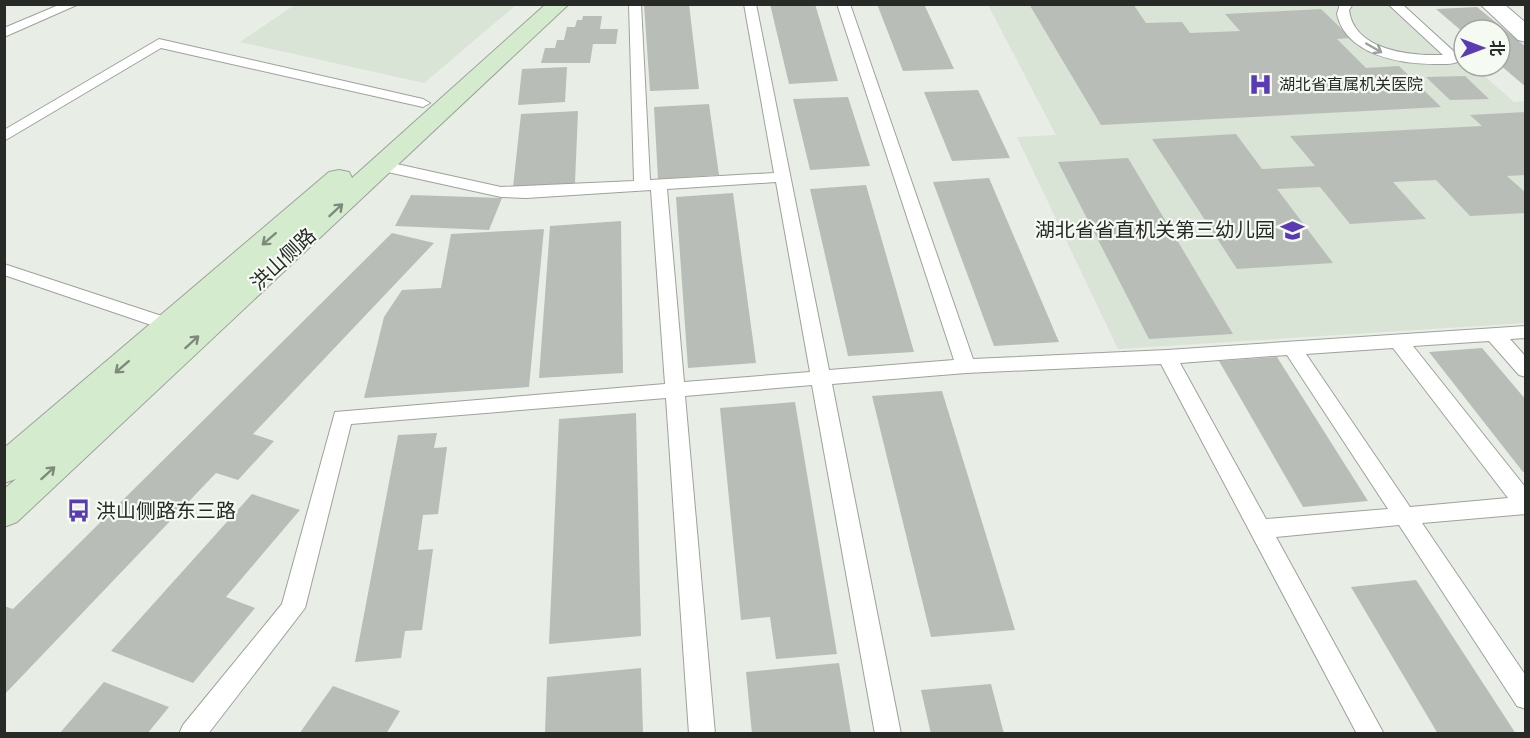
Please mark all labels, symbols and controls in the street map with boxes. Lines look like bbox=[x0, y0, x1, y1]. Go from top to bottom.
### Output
north arrow bbox=[1452, 18, 1512, 78]
text: 北 bbox=[1487, 40, 1506, 56]
one-way arrow bbox=[1365, 42, 1382, 54]
hospital icon: 湖北省直属机关医院 bbox=[1248, 71, 1274, 97]
place label: 湖北省直属机关医院 bbox=[1279, 75, 1423, 94]
one-way arrow bbox=[328, 203, 343, 217]
school or university icon: 湖北省省直机关第三幼儿园 bbox=[1280, 217, 1306, 243]
place label: 湖北省省直机关第三幼儿园 bbox=[1035, 218, 1275, 242]
street label: 洪山侧路 bbox=[246, 223, 320, 295]
one-way arrow bbox=[262, 232, 277, 246]
one-way arrow bbox=[185, 335, 200, 349]
one-way arrow bbox=[115, 360, 130, 374]
one-way arrow bbox=[40, 466, 55, 480]
bus stop icon: 洪山侧路东三路 bbox=[65, 498, 91, 524]
place label: 洪山侧路东三路 bbox=[96, 499, 236, 523]

